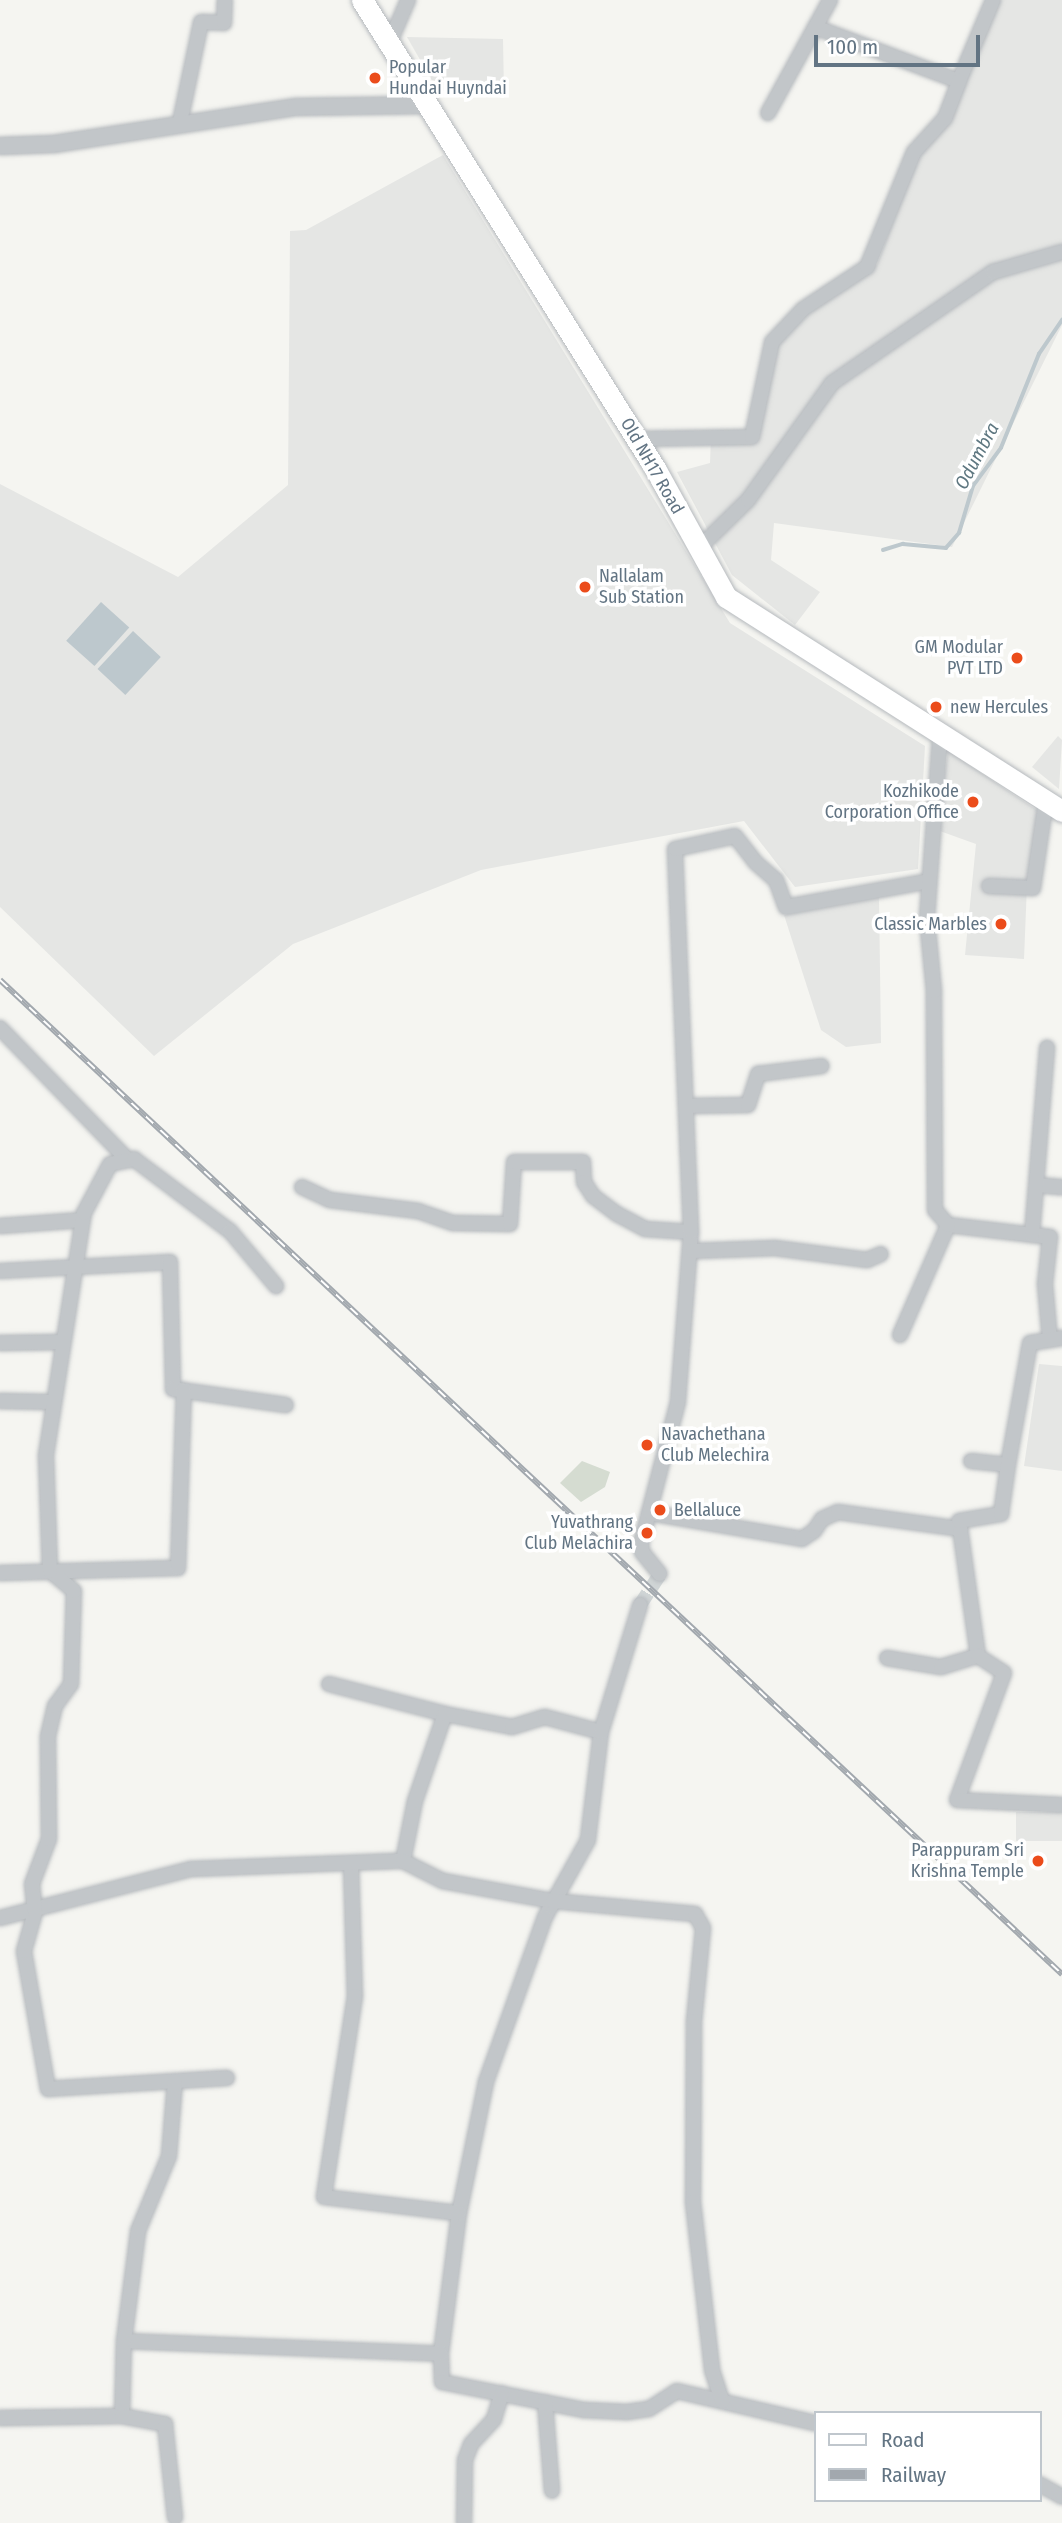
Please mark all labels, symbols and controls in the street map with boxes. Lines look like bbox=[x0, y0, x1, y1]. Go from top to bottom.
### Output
scale bar bbox=[817, 21, 983, 65]
text: 100 m bbox=[827, 34, 878, 60]
place label: Popular Hundai Huyndai bbox=[389, 57, 507, 100]
marker: Popular Hundai Huyndai bbox=[367, 70, 383, 86]
street label: Old NH17 Road bbox=[616, 414, 688, 518]
water label: Odumbra bbox=[950, 419, 1004, 493]
place label: Nallalam Sub Station bbox=[599, 566, 684, 608]
marker: Nallalam Sub Station bbox=[577, 579, 593, 595]
place label: GM Modular PVT LTD bbox=[915, 637, 1003, 680]
marker: GM Modular PVT LTD bbox=[1009, 650, 1025, 666]
place label: new Hercules bbox=[950, 696, 1048, 718]
marker: new Hercules bbox=[928, 699, 944, 715]
place label: Kozhikode Corporation Office bbox=[825, 781, 959, 824]
marker: Kozhikode Corporation Office bbox=[965, 794, 981, 810]
place label: Classic Marbles bbox=[874, 913, 987, 935]
marker: Classic Marbles bbox=[993, 916, 1009, 932]
place label: Navachethana Club Melechira bbox=[661, 1424, 769, 1466]
marker: Navachethana Club Melechira bbox=[639, 1437, 655, 1453]
place label: Bellaluce bbox=[674, 1499, 741, 1521]
marker: Bellaluce bbox=[652, 1502, 668, 1518]
place label: Yuvathrang Club Melachira bbox=[525, 1512, 633, 1554]
marker: Yuvathrang Club Melachira bbox=[639, 1525, 655, 1541]
place label: Parappuram Sri Krishna Temple bbox=[911, 1840, 1024, 1882]
marker: Parappuram Sri Krishna Temple bbox=[1030, 1853, 1046, 1869]
legend bbox=[814, 2411, 1041, 2502]
text: Road bbox=[881, 2427, 925, 2453]
text: Railway bbox=[881, 2462, 946, 2488]

